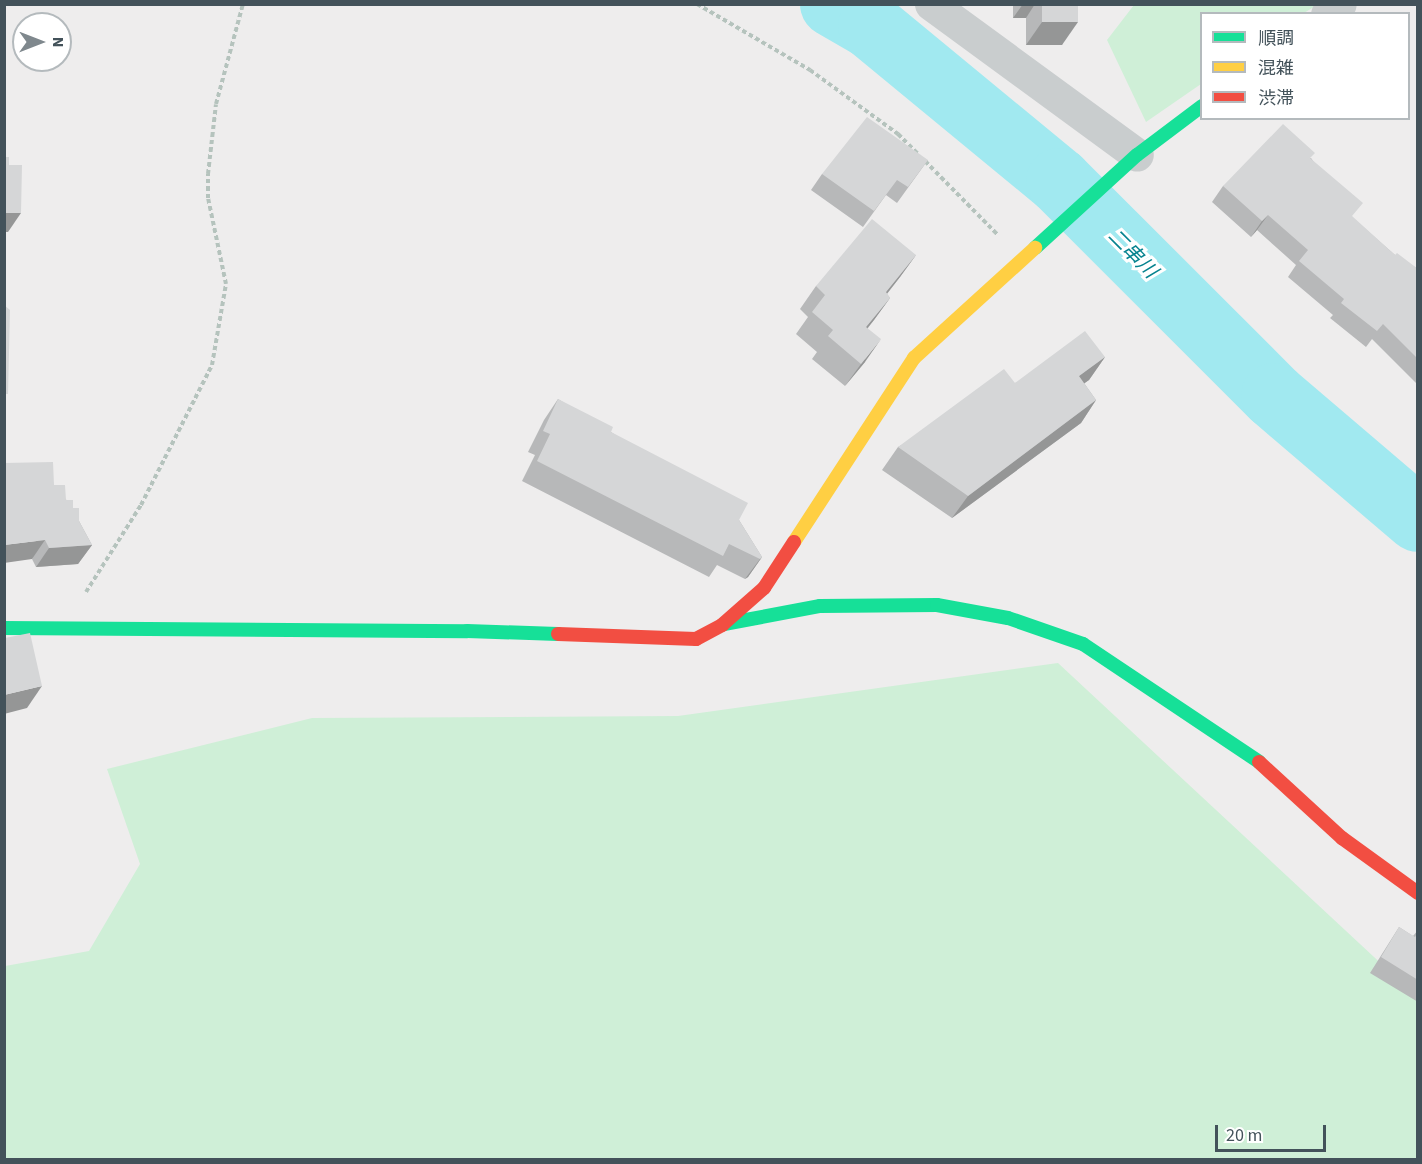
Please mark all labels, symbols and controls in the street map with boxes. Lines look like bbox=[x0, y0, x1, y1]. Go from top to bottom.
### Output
north arrow bbox=[12, 12, 72, 72]
legend bbox=[1200, 12, 1410, 120]
text: 順調 bbox=[1258, 26, 1294, 51]
text: N bbox=[47, 37, 69, 47]
text: 混雑 bbox=[1258, 56, 1294, 81]
text: 渋滞 bbox=[1258, 86, 1294, 111]
water label: 二串川 bbox=[1102, 224, 1162, 284]
scale bar bbox=[1218, 1113, 1329, 1151]
text: 20 m bbox=[1226, 1123, 1262, 1148]

